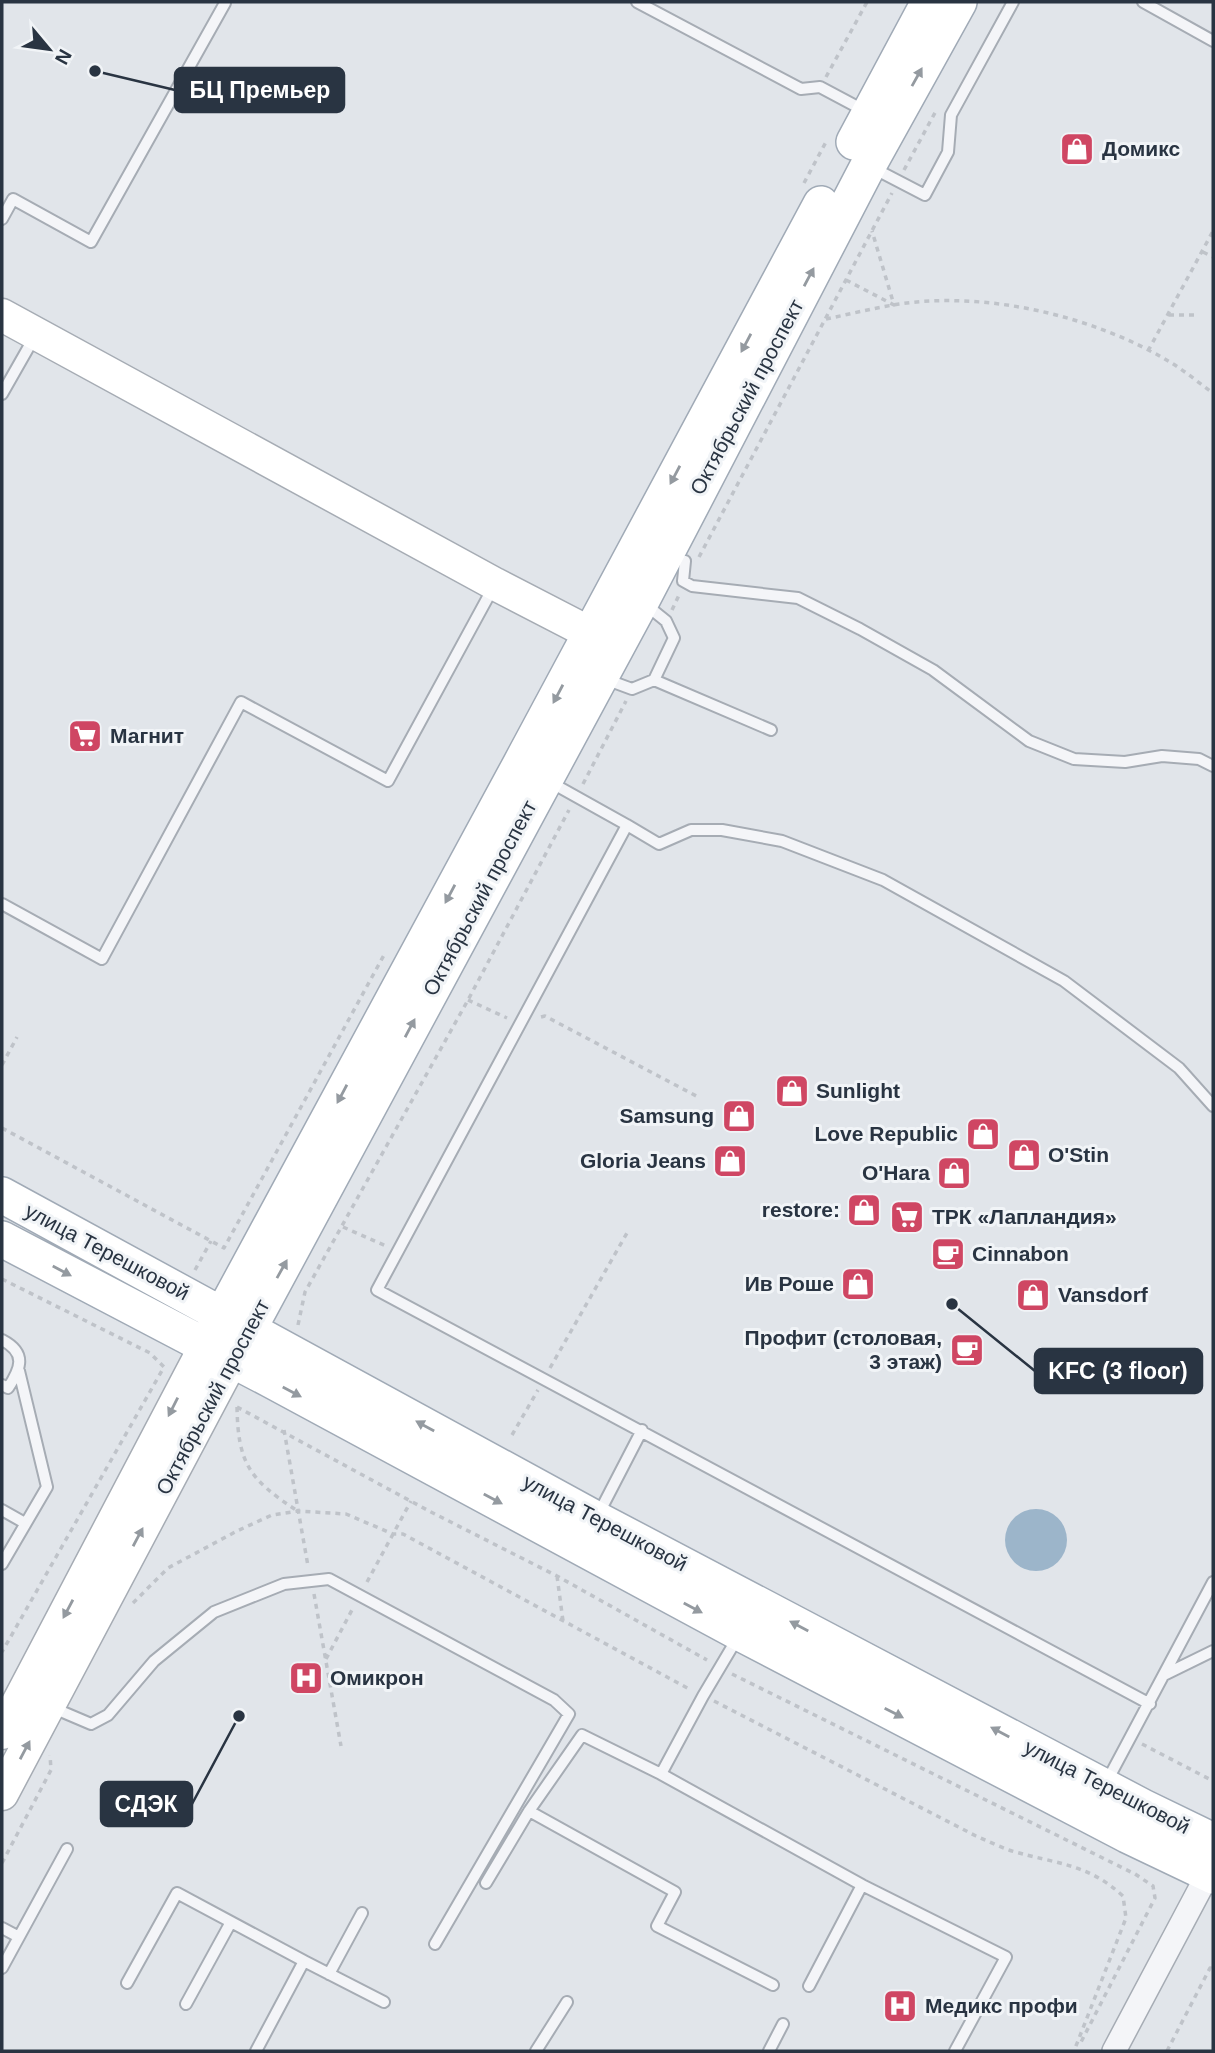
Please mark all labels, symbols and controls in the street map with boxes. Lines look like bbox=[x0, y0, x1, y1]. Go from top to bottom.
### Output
north arrow bbox=[14, 14, 84, 84]
text: N bbox=[51, 46, 76, 68]
one-way arrow bbox=[911, 67, 923, 87]
callout: БЦ Премьер bbox=[175, 68, 344, 112]
text: БЦ Премьер bbox=[190, 77, 330, 103]
shop icon: Домикс bbox=[1058, 130, 1096, 168]
place label: Домикс bbox=[1102, 137, 1180, 160]
one-way arrow bbox=[804, 267, 815, 287]
street label: Октябрьский проспект bbox=[685, 295, 808, 498]
one-way arrow bbox=[741, 333, 752, 353]
one-way arrow bbox=[670, 466, 682, 486]
one-way arrow bbox=[553, 684, 564, 704]
supermarket icon: Магнит bbox=[66, 717, 104, 755]
place label: Магнит bbox=[110, 724, 184, 747]
street label: Октябрьский проспект bbox=[418, 796, 541, 999]
one-way arrow bbox=[445, 884, 456, 904]
one-way arrow bbox=[404, 1019, 416, 1038]
shop icon: Sunlight bbox=[773, 1072, 811, 1110]
place label: Sunlight bbox=[816, 1079, 900, 1102]
one-way arrow bbox=[336, 1084, 348, 1104]
shop icon: Samsung bbox=[720, 1097, 758, 1135]
place label: Samsung bbox=[619, 1104, 714, 1127]
shop icon: Love Republic bbox=[964, 1115, 1002, 1153]
place label: Love Republic bbox=[814, 1122, 958, 1145]
shop icon: O'Stin bbox=[1005, 1136, 1043, 1174]
shop icon: Gloria Jeans bbox=[711, 1142, 749, 1180]
place label: O'Stin bbox=[1048, 1143, 1109, 1166]
place label: Gloria Jeans bbox=[580, 1149, 706, 1172]
shop icon: O'Hara bbox=[935, 1154, 973, 1192]
place label: O'Hara bbox=[862, 1161, 930, 1184]
shop icon: restore: bbox=[845, 1191, 883, 1229]
place label: restore: bbox=[762, 1198, 840, 1221]
supermarket icon: ТРК «Лапландия» bbox=[888, 1198, 926, 1236]
street label: улица Терешковой bbox=[21, 1199, 193, 1305]
place label: ТРК «Лапландия» bbox=[932, 1205, 1117, 1228]
cafe icon: Cinnabon bbox=[929, 1235, 967, 1273]
place label: Cinnabon bbox=[972, 1242, 1069, 1265]
one-way arrow bbox=[276, 1260, 288, 1279]
one-way arrow bbox=[52, 1265, 72, 1276]
shop icon: Ив Роше bbox=[839, 1265, 877, 1303]
place label: Ив Роше bbox=[745, 1272, 834, 1295]
shop icon: Vansdorf bbox=[1014, 1276, 1052, 1314]
place label: Vansdorf bbox=[1058, 1283, 1149, 1306]
street label: Октябрьский проспект bbox=[151, 1295, 274, 1498]
place label: Профит (столовая, 3 этаж) bbox=[745, 1326, 942, 1373]
cafe icon: Профит (столовая, 3 этаж) bbox=[948, 1331, 986, 1369]
callout: KFC (3 floor) bbox=[1035, 1349, 1202, 1393]
text: KFC (3 floor) bbox=[1048, 1358, 1188, 1384]
one-way arrow bbox=[282, 1386, 302, 1397]
one-way arrow bbox=[168, 1397, 179, 1417]
one-way arrow bbox=[415, 1421, 435, 1432]
street label: улица Терешковой bbox=[519, 1470, 691, 1576]
one-way arrow bbox=[483, 1493, 503, 1505]
one-way arrow bbox=[132, 1527, 144, 1547]
one-way arrow bbox=[62, 1599, 74, 1619]
one-way arrow bbox=[683, 1602, 702, 1614]
one-way arrow bbox=[789, 1620, 808, 1632]
hospital icon: Омикрон bbox=[287, 1659, 325, 1697]
place label: Омикрон bbox=[330, 1666, 424, 1689]
one-way arrow bbox=[885, 1706, 905, 1718]
one-way arrow bbox=[990, 1726, 1010, 1738]
street label: улица Терешковой bbox=[1021, 1735, 1194, 1838]
one-way arrow bbox=[19, 1739, 31, 1759]
callout: СДЭК bbox=[101, 1782, 192, 1826]
text: СДЭК bbox=[114, 1791, 179, 1817]
hospital icon: Медикс профи bbox=[881, 1987, 919, 2025]
place label: Медикс профи bbox=[925, 1994, 1078, 2017]

